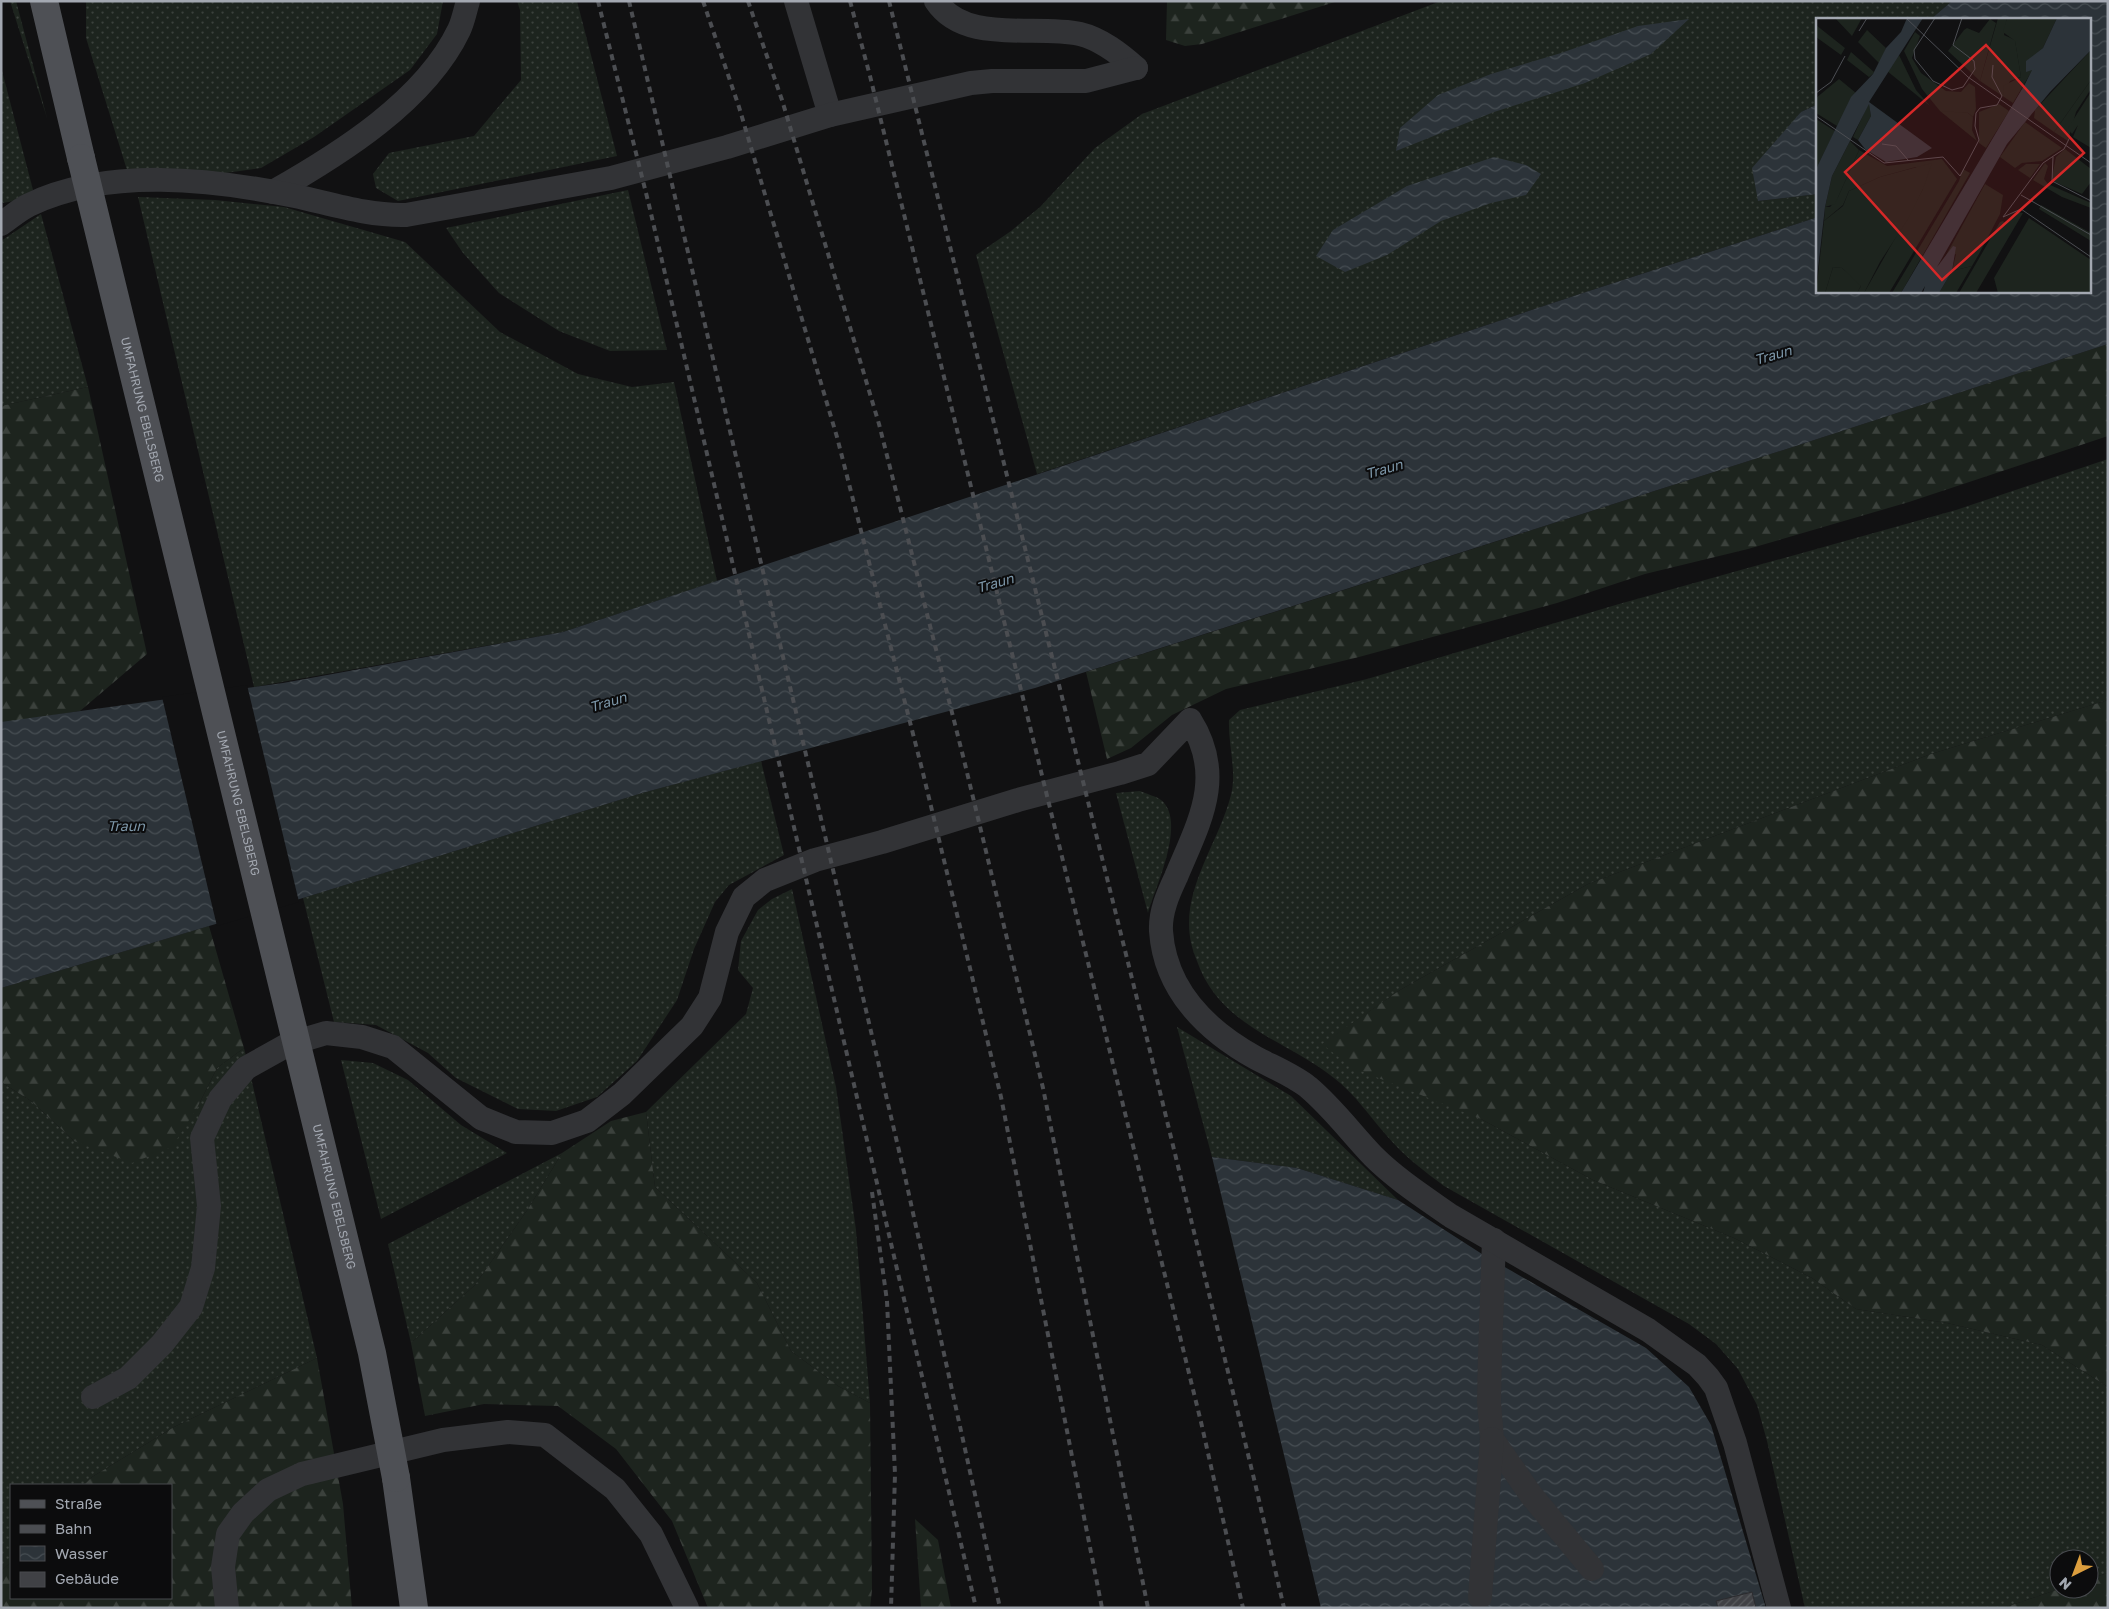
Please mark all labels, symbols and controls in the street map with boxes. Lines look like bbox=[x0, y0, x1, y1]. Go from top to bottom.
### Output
inset map bbox=[1816, 18, 2092, 292]
street label: UMFAHRUNG EBELSBERG bbox=[118, 335, 168, 484]
water label: Traun bbox=[1752, 341, 1795, 368]
water label: Traun bbox=[1363, 455, 1406, 482]
water label: Traun bbox=[974, 569, 1017, 596]
water label: Traun bbox=[587, 687, 630, 715]
street label: UMFAHRUNG EBELSBERG bbox=[214, 729, 264, 877]
water label: Traun bbox=[107, 817, 146, 834]
street label: UMFAHRUNG EBELSBERG bbox=[309, 1122, 359, 1271]
legend bbox=[10, 1484, 172, 1599]
text: Straße bbox=[55, 1494, 102, 1512]
text: Bahn bbox=[55, 1519, 92, 1537]
text: Wasser bbox=[55, 1544, 108, 1562]
north arrow bbox=[2049, 1549, 2099, 1599]
text: Gebäude bbox=[55, 1569, 119, 1587]
text: N bbox=[2055, 1574, 2075, 1594]

